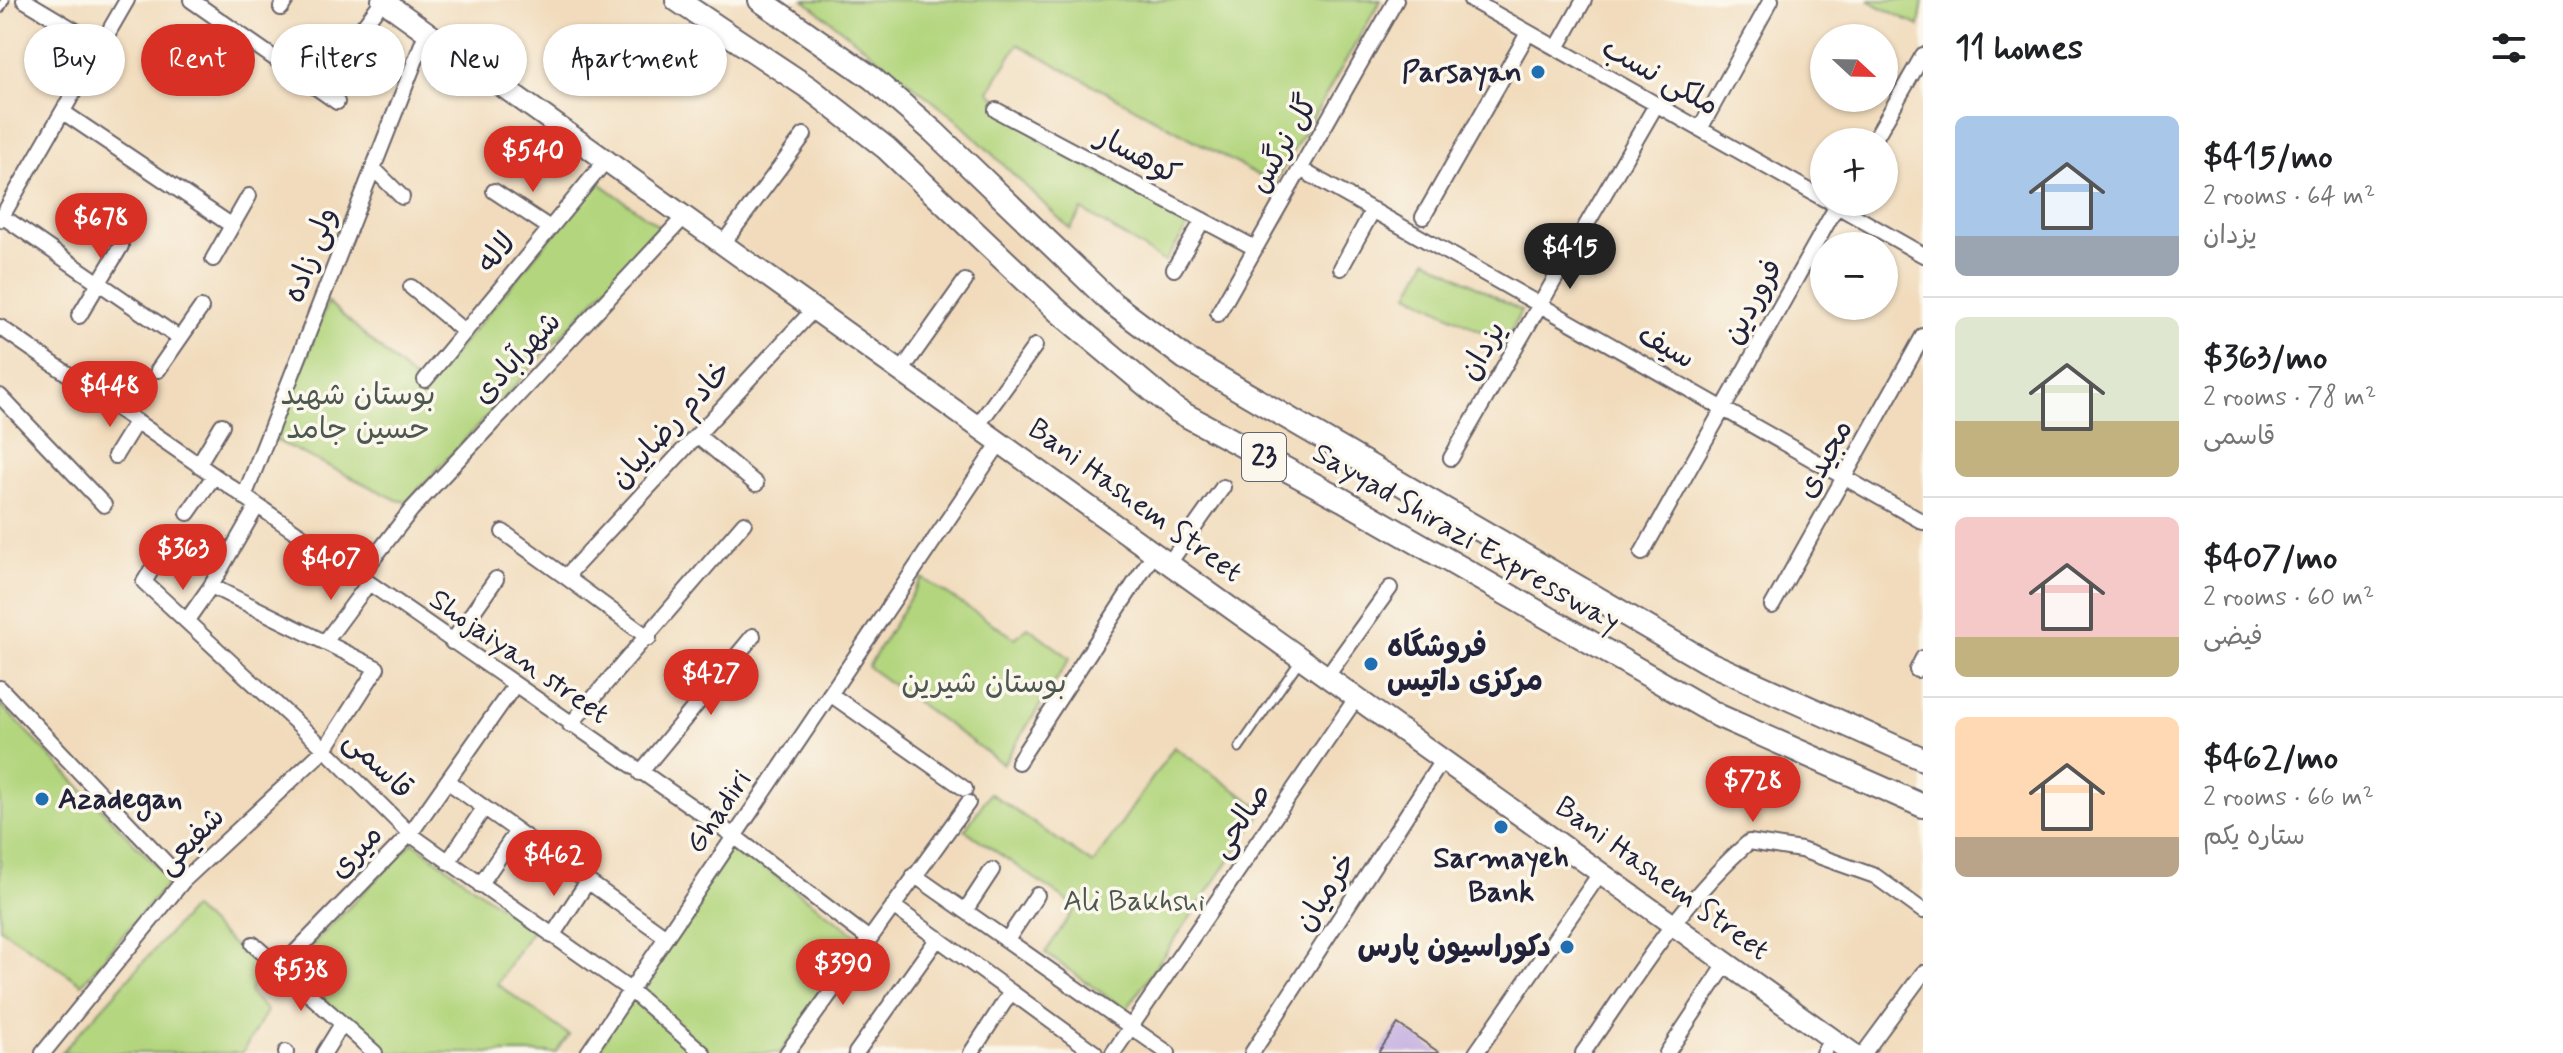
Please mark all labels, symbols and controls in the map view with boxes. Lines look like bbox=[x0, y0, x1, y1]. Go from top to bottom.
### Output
chip: Buy bbox=[24, 24, 125, 96]
chip: Rent bbox=[141, 24, 255, 96]
chip: Filters bbox=[271, 24, 405, 96]
chip: New bbox=[421, 24, 527, 96]
chip: Apartment bbox=[543, 24, 727, 96]
north arrow bbox=[1810, 24, 1898, 112]
map controls bbox=[1810, 24, 1898, 320]
text: 11 homes bbox=[1955, 26, 2083, 71]
icon: filters bbox=[2487, 26, 2531, 70]
street label: ملکی نسب bbox=[1594, 29, 1726, 125]
place label: Parsayan bbox=[1402, 53, 1522, 92]
marker: Parsayan bbox=[1529, 63, 1547, 81]
street label: گل نرگس bbox=[1240, 88, 1328, 200]
street label: کوهسار bbox=[1087, 116, 1187, 194]
pin: $540 bbox=[486, 126, 580, 194]
button: + bbox=[1810, 128, 1898, 216]
text: $540 bbox=[502, 135, 564, 169]
text: $415/mo bbox=[2203, 135, 2333, 180]
icon: home bbox=[2019, 148, 2115, 244]
text: 2 rooms · 64 m² bbox=[2203, 180, 2375, 214]
pin: $678 bbox=[54, 193, 148, 261]
text: $678 bbox=[73, 202, 129, 236]
street label: ولی زاده bbox=[275, 202, 347, 308]
text: یزدان bbox=[2203, 219, 2257, 253]
pin: $415 bbox=[1523, 223, 1617, 291]
street label: لاله bbox=[469, 224, 525, 282]
text: $415 bbox=[1542, 232, 1598, 266]
button: − bbox=[1810, 232, 1898, 320]
street label: فروردین bbox=[1714, 252, 1792, 352]
street label: شهرآبادی bbox=[464, 303, 570, 413]
street label: یزدان bbox=[1451, 314, 1515, 388]
street label: سیف bbox=[1630, 315, 1702, 379]
text: $363/mo bbox=[2203, 336, 2327, 381]
icon: home bbox=[2019, 349, 2115, 445]
street label: خادم رضاییان bbox=[602, 352, 742, 499]
pin: $448 bbox=[63, 361, 157, 429]
text: $448 bbox=[80, 370, 140, 404]
park label: بوستان شهید حسین جامد bbox=[281, 376, 435, 449]
text: 2 rooms · 78 m² bbox=[2203, 381, 2376, 415]
street label: Bani Hashem Street bbox=[1020, 410, 1250, 592]
street label: مجیدی bbox=[1788, 413, 1862, 505]
text: قاسمی bbox=[2203, 420, 2275, 454]
road number: 23 bbox=[1242, 433, 1286, 481]
street label: Sayyad Shirazi Expressway bbox=[1305, 434, 1627, 642]
pin: $363 bbox=[136, 524, 230, 592]
text: $363 bbox=[157, 533, 209, 567]
pin: $407 bbox=[284, 534, 378, 602]
text: $407/mo bbox=[2203, 536, 2338, 581]
text: $407 bbox=[301, 543, 361, 577]
icon: home bbox=[2019, 549, 2115, 645]
street label: Shojaiyan street bbox=[421, 580, 617, 734]
text: 2 rooms · 60 m² bbox=[2203, 581, 2374, 615]
text: فیضی bbox=[2203, 620, 2263, 654]
place label: فروشگاه مرکزی داتیس bbox=[1387, 627, 1543, 701]
pin: $427 bbox=[664, 649, 758, 717]
marker: فروشگاه مرکزی داتیس bbox=[1362, 655, 1380, 673]
text: $427 bbox=[682, 658, 740, 692]
park label: بوستان شیرین bbox=[901, 664, 1067, 703]
street label: قاسمی bbox=[335, 722, 421, 808]
text: $462/mo bbox=[2203, 736, 2338, 781]
icon: home bbox=[2019, 749, 2115, 845]
pin: $728 bbox=[1706, 756, 1800, 824]
street label: Ghadiri bbox=[677, 763, 761, 861]
text: $728 bbox=[1724, 765, 1782, 799]
street label: صالحی bbox=[1202, 776, 1280, 866]
place label: Azadegan bbox=[58, 780, 182, 822]
text: 2 rooms · 66 m² bbox=[2203, 781, 2374, 815]
street label: Bani Hashem Street bbox=[1547, 788, 1777, 970]
marker: Azadegan bbox=[33, 790, 51, 808]
street label: شفیعی bbox=[148, 798, 234, 884]
street label: میری bbox=[321, 816, 391, 888]
marker: Sarmayeh Bank bbox=[1492, 818, 1510, 836]
text: ستاره یکم bbox=[2203, 820, 2305, 854]
pin: $462 bbox=[507, 830, 601, 898]
text: $462 bbox=[524, 839, 584, 873]
place label: Sarmayeh Bank bbox=[1433, 839, 1569, 912]
street label: خرمیان bbox=[1286, 845, 1366, 939]
park label: Ali Bakhshi bbox=[1063, 882, 1205, 921]
place label: دکوراسیون پارس bbox=[1357, 928, 1551, 967]
marker: دکوراسیون پارس bbox=[1558, 938, 1576, 956]
pin: $390 bbox=[796, 939, 890, 1007]
pin: $538 bbox=[254, 945, 348, 1013]
text: $390 bbox=[814, 948, 872, 982]
text: $538 bbox=[273, 954, 329, 988]

